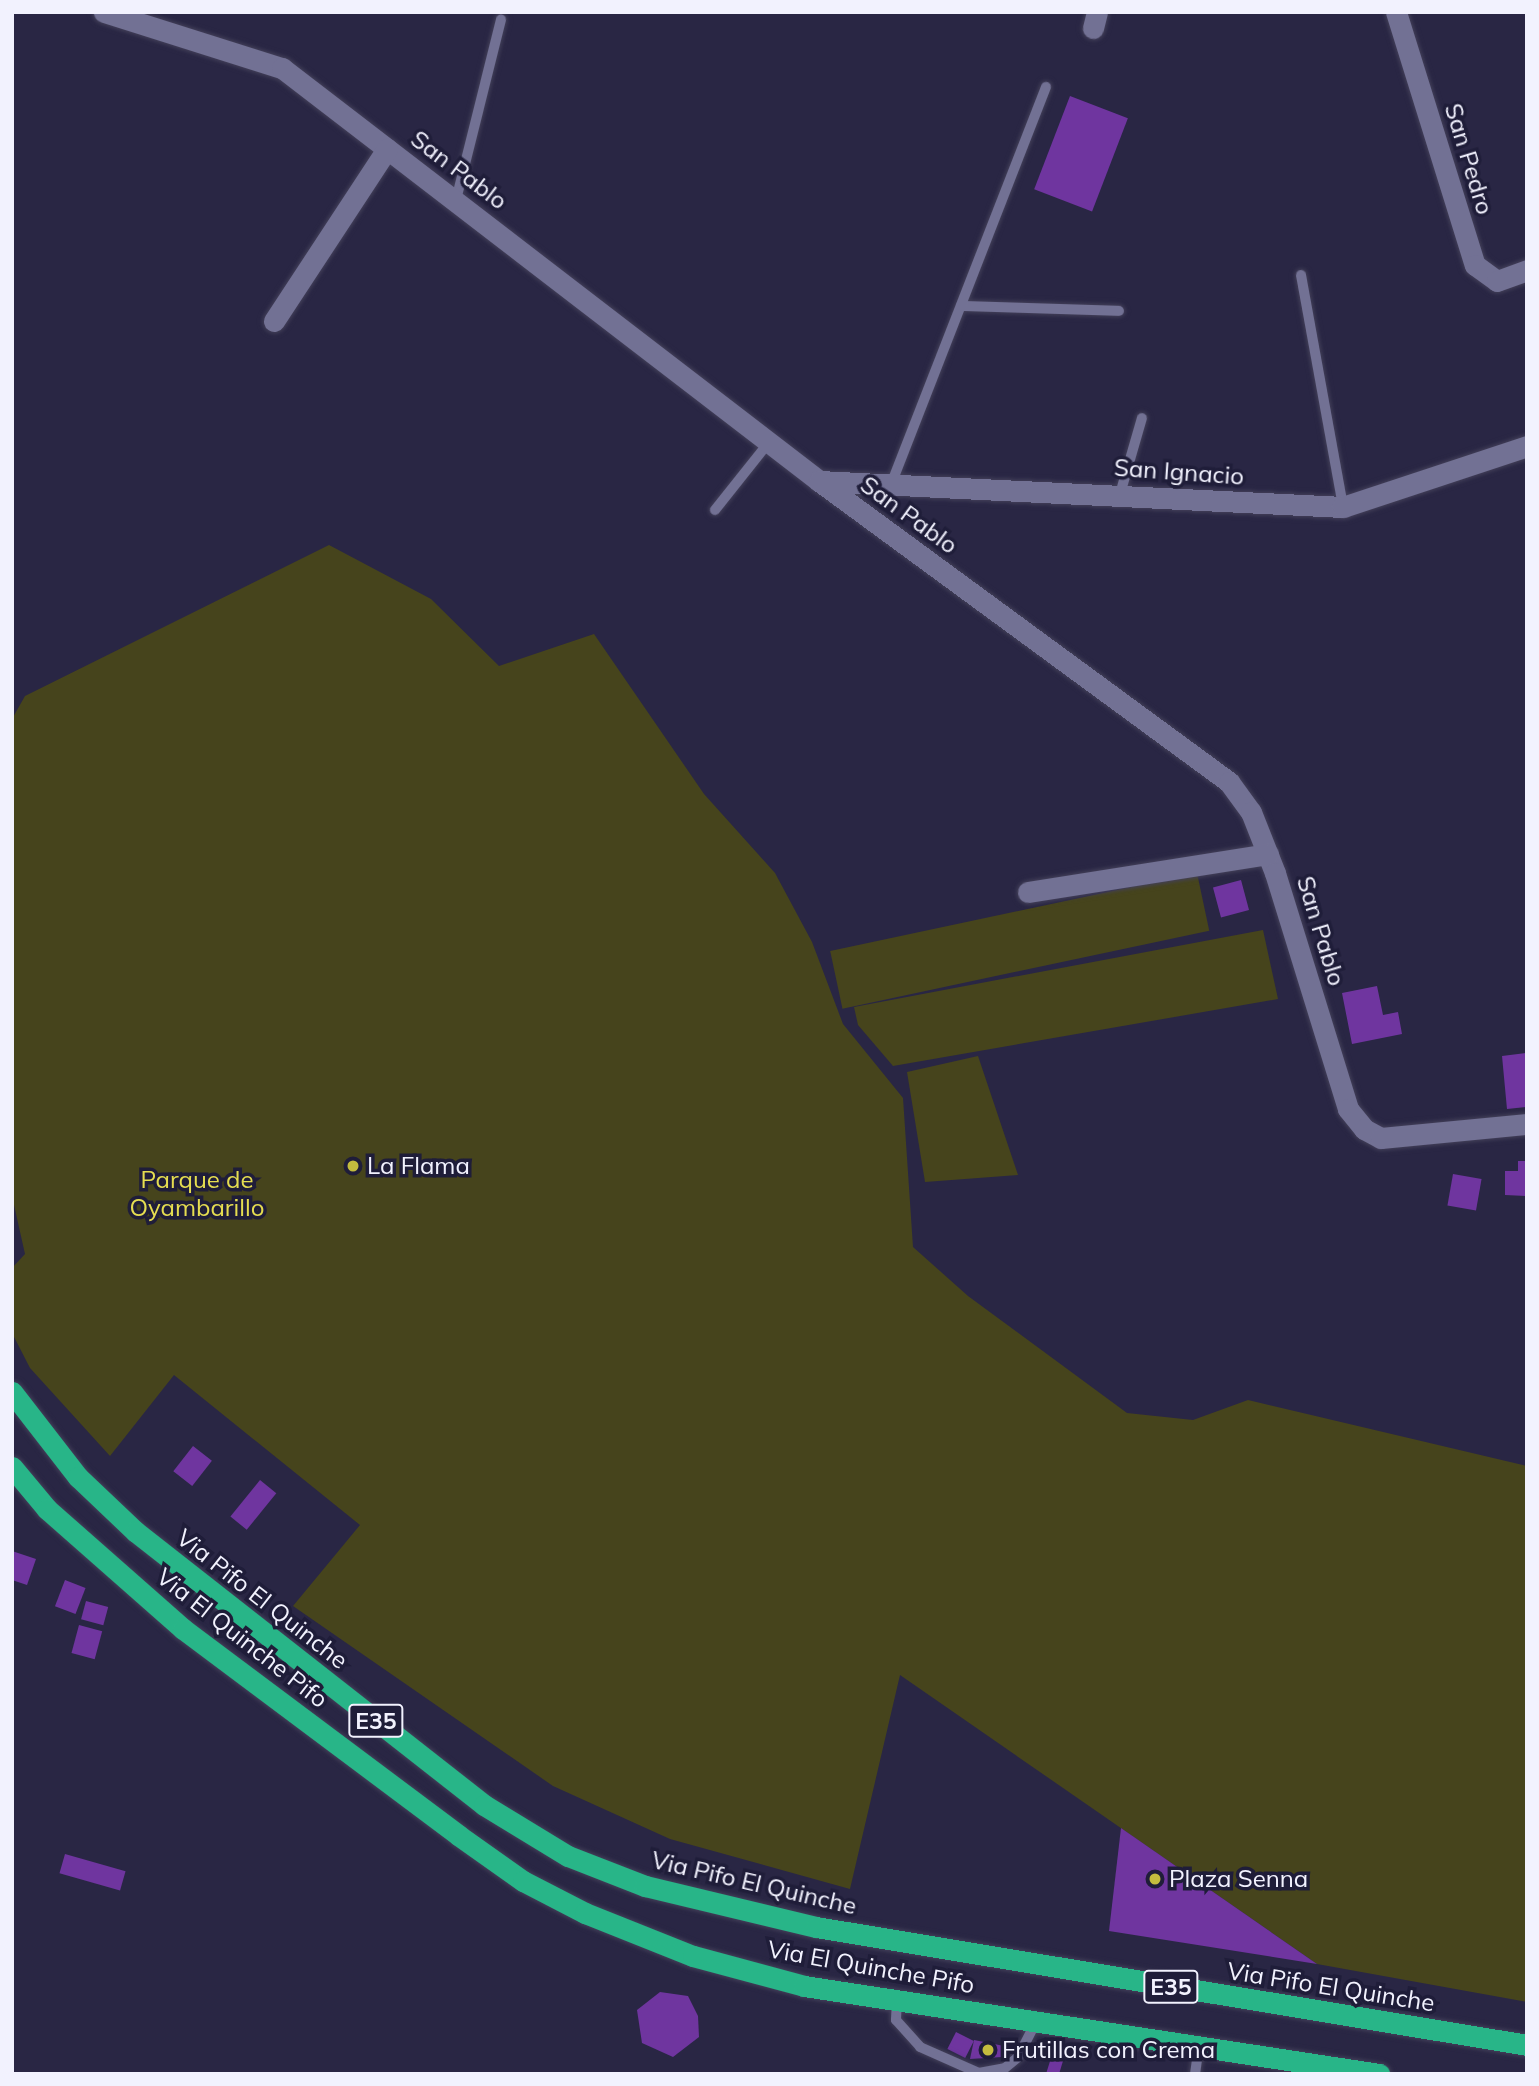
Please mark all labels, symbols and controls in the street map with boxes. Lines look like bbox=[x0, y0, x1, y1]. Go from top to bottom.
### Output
street label: San Pedro bbox=[1438, 100, 1500, 218]
street label: San Pablo bbox=[405, 125, 513, 215]
street label: San Ignacio bbox=[1113, 453, 1245, 491]
street label: San Pablo bbox=[855, 470, 963, 560]
street label: San Pablo bbox=[1291, 873, 1351, 989]
place label: La Flama bbox=[367, 1152, 470, 1180]
marker: La Flama bbox=[345, 1158, 361, 1174]
park label: Parque de Oyambarillo bbox=[130, 1166, 264, 1222]
street label: Via Pifo El Quinche bbox=[171, 1523, 353, 1675]
street label: Via El Quinche Pifo bbox=[151, 1562, 333, 1714]
road number: E35 bbox=[348, 1702, 404, 1740]
street label: Via Pifo El Quinche bbox=[649, 1845, 859, 1921]
place label: Plaza Senna bbox=[1169, 1865, 1308, 1893]
marker: Plaza Senna bbox=[1147, 1871, 1163, 1887]
street label: Via El Quinche Pifo bbox=[765, 1935, 977, 1999]
street label: Via Pifo El Quinche bbox=[1225, 1956, 1437, 2018]
road number: E35 bbox=[1143, 1968, 1199, 2006]
place label: Frutillas con Crema bbox=[1002, 2036, 1215, 2064]
marker: Frutillas con Crema bbox=[980, 2042, 996, 2058]

